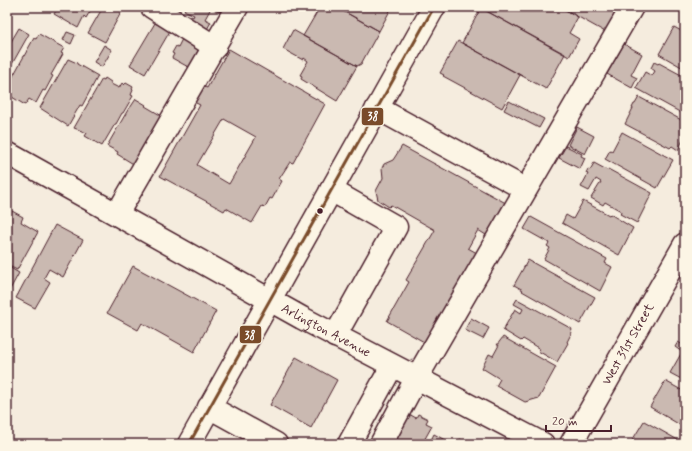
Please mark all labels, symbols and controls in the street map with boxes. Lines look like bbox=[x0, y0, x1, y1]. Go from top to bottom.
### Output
line badge: 38 bbox=[361, 107, 384, 126]
text: 38 bbox=[368, 110, 379, 124]
unlabelled marker bbox=[315, 206, 325, 216]
street label: Arlington Avenue bbox=[278, 300, 374, 361]
street label: West 31st Street bbox=[598, 300, 658, 388]
line badge: 38 bbox=[239, 325, 262, 344]
text: 38 bbox=[245, 329, 256, 343]
scale bar bbox=[546, 407, 611, 433]
text: 20 m bbox=[552, 414, 578, 430]

